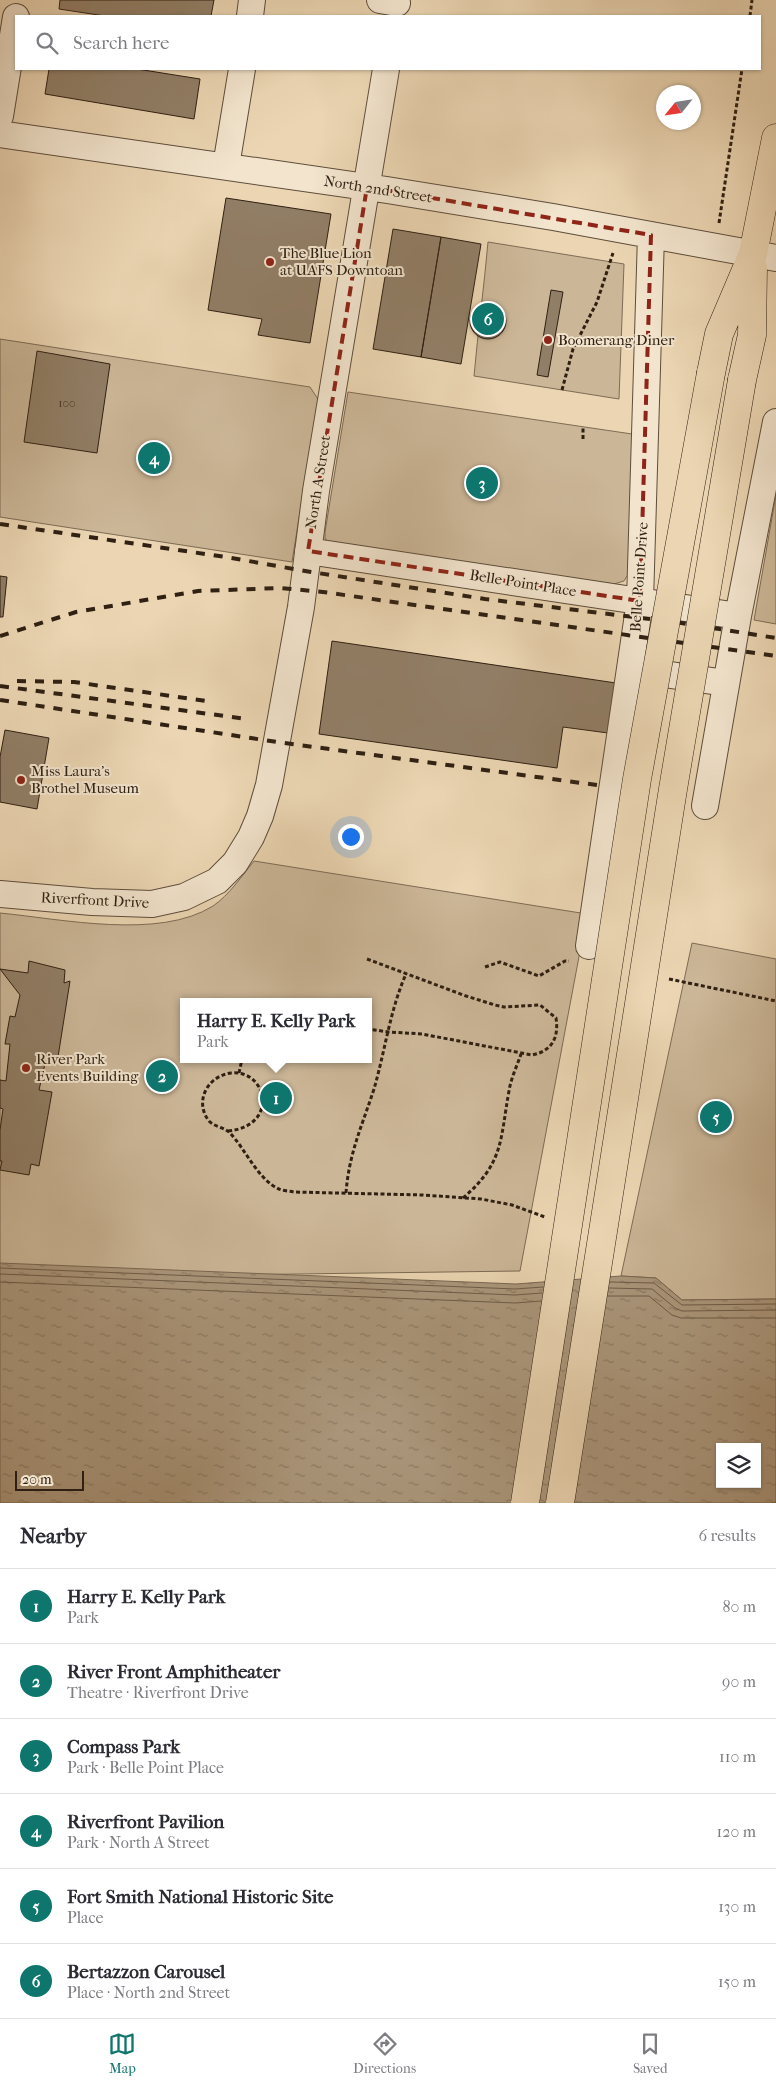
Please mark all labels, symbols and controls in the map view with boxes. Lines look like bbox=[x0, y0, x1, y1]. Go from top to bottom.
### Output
search box bbox=[15, 15, 761, 70]
icon: search bbox=[33, 29, 61, 57]
text: Search here bbox=[73, 32, 169, 54]
north arrow bbox=[656, 85, 701, 130]
street label: North 2nd Street bbox=[323, 172, 434, 207]
place label: The Blue Lion at UAFS Downtoan bbox=[280, 244, 403, 279]
marker: The Blue Lion at UAFS Downtoan bbox=[264, 256, 276, 268]
pin: 6 bbox=[472, 300, 504, 338]
place label: Boomerang Diner bbox=[558, 331, 675, 349]
marker: Boomerang Diner bbox=[542, 334, 554, 346]
house number: 100 bbox=[58, 396, 76, 410]
street label: North A Street bbox=[302, 433, 334, 530]
pin: 4 bbox=[138, 439, 170, 477]
pin: 3 bbox=[466, 464, 498, 502]
street label: Belle Point Drive bbox=[626, 521, 652, 633]
street label: Belle Point Place bbox=[468, 566, 578, 600]
place label: Miss Laura's Brothel Museum bbox=[31, 762, 139, 797]
marker: Miss Laura's Brothel Museum bbox=[15, 774, 27, 786]
your location bbox=[338, 824, 364, 850]
street label: Riverfront Drive bbox=[40, 888, 150, 912]
popup bbox=[180, 998, 372, 1063]
text: Harry E. Kelly Park bbox=[197, 1010, 355, 1032]
text: Park bbox=[197, 1032, 229, 1051]
place label: River Park Events Building bbox=[36, 1050, 139, 1085]
pin: 2 bbox=[146, 1057, 178, 1095]
marker: River Park Events Building bbox=[20, 1062, 32, 1074]
pin: 1 bbox=[260, 1079, 292, 1117]
pin: 5 bbox=[700, 1098, 732, 1136]
map controls bbox=[716, 1443, 761, 1488]
button: layers bbox=[716, 1443, 761, 1488]
scale bar bbox=[15, 1468, 84, 1491]
text: 20 m bbox=[22, 1471, 52, 1488]
text: Nearby bbox=[20, 1524, 86, 1548]
text: 6 results bbox=[698, 1526, 756, 1545]
text: Harry E. Kelly Park bbox=[67, 1586, 225, 1608]
text: 1 bbox=[33, 1597, 39, 1616]
text: 80 m bbox=[722, 1597, 756, 1616]
text: Park bbox=[67, 1608, 99, 1627]
text: River Front Amphitheater bbox=[67, 1661, 280, 1683]
text: 2 bbox=[32, 1672, 40, 1691]
text: 90 m bbox=[722, 1672, 756, 1691]
text: Theatre · Riverfront Drive bbox=[67, 1683, 249, 1702]
text: Compass Park bbox=[67, 1736, 180, 1758]
text: 3 bbox=[33, 1747, 39, 1766]
text: 110 m bbox=[719, 1747, 756, 1766]
text: Park · Belle Point Place bbox=[67, 1758, 224, 1777]
text: Riverfront Pavilion bbox=[67, 1811, 224, 1833]
text: 4 bbox=[31, 1822, 41, 1841]
text: 120 m bbox=[717, 1822, 756, 1841]
text: Park · North A Street bbox=[67, 1833, 210, 1852]
text: Fort Smith National Historic Site bbox=[67, 1886, 333, 1908]
text: 5 bbox=[33, 1897, 39, 1916]
text: 130 m bbox=[718, 1897, 756, 1916]
text: Place bbox=[67, 1908, 103, 1927]
text: Bertazzon Carousel bbox=[67, 1961, 225, 1983]
text: 6 bbox=[32, 1972, 40, 1991]
text: 150 m bbox=[718, 1972, 756, 1991]
text: Place · North 2nd Street bbox=[67, 1983, 230, 2002]
tab: Map bbox=[108, 2030, 136, 2077]
tab: Directions bbox=[353, 2030, 416, 2077]
tab: Saved bbox=[633, 2030, 668, 2077]

